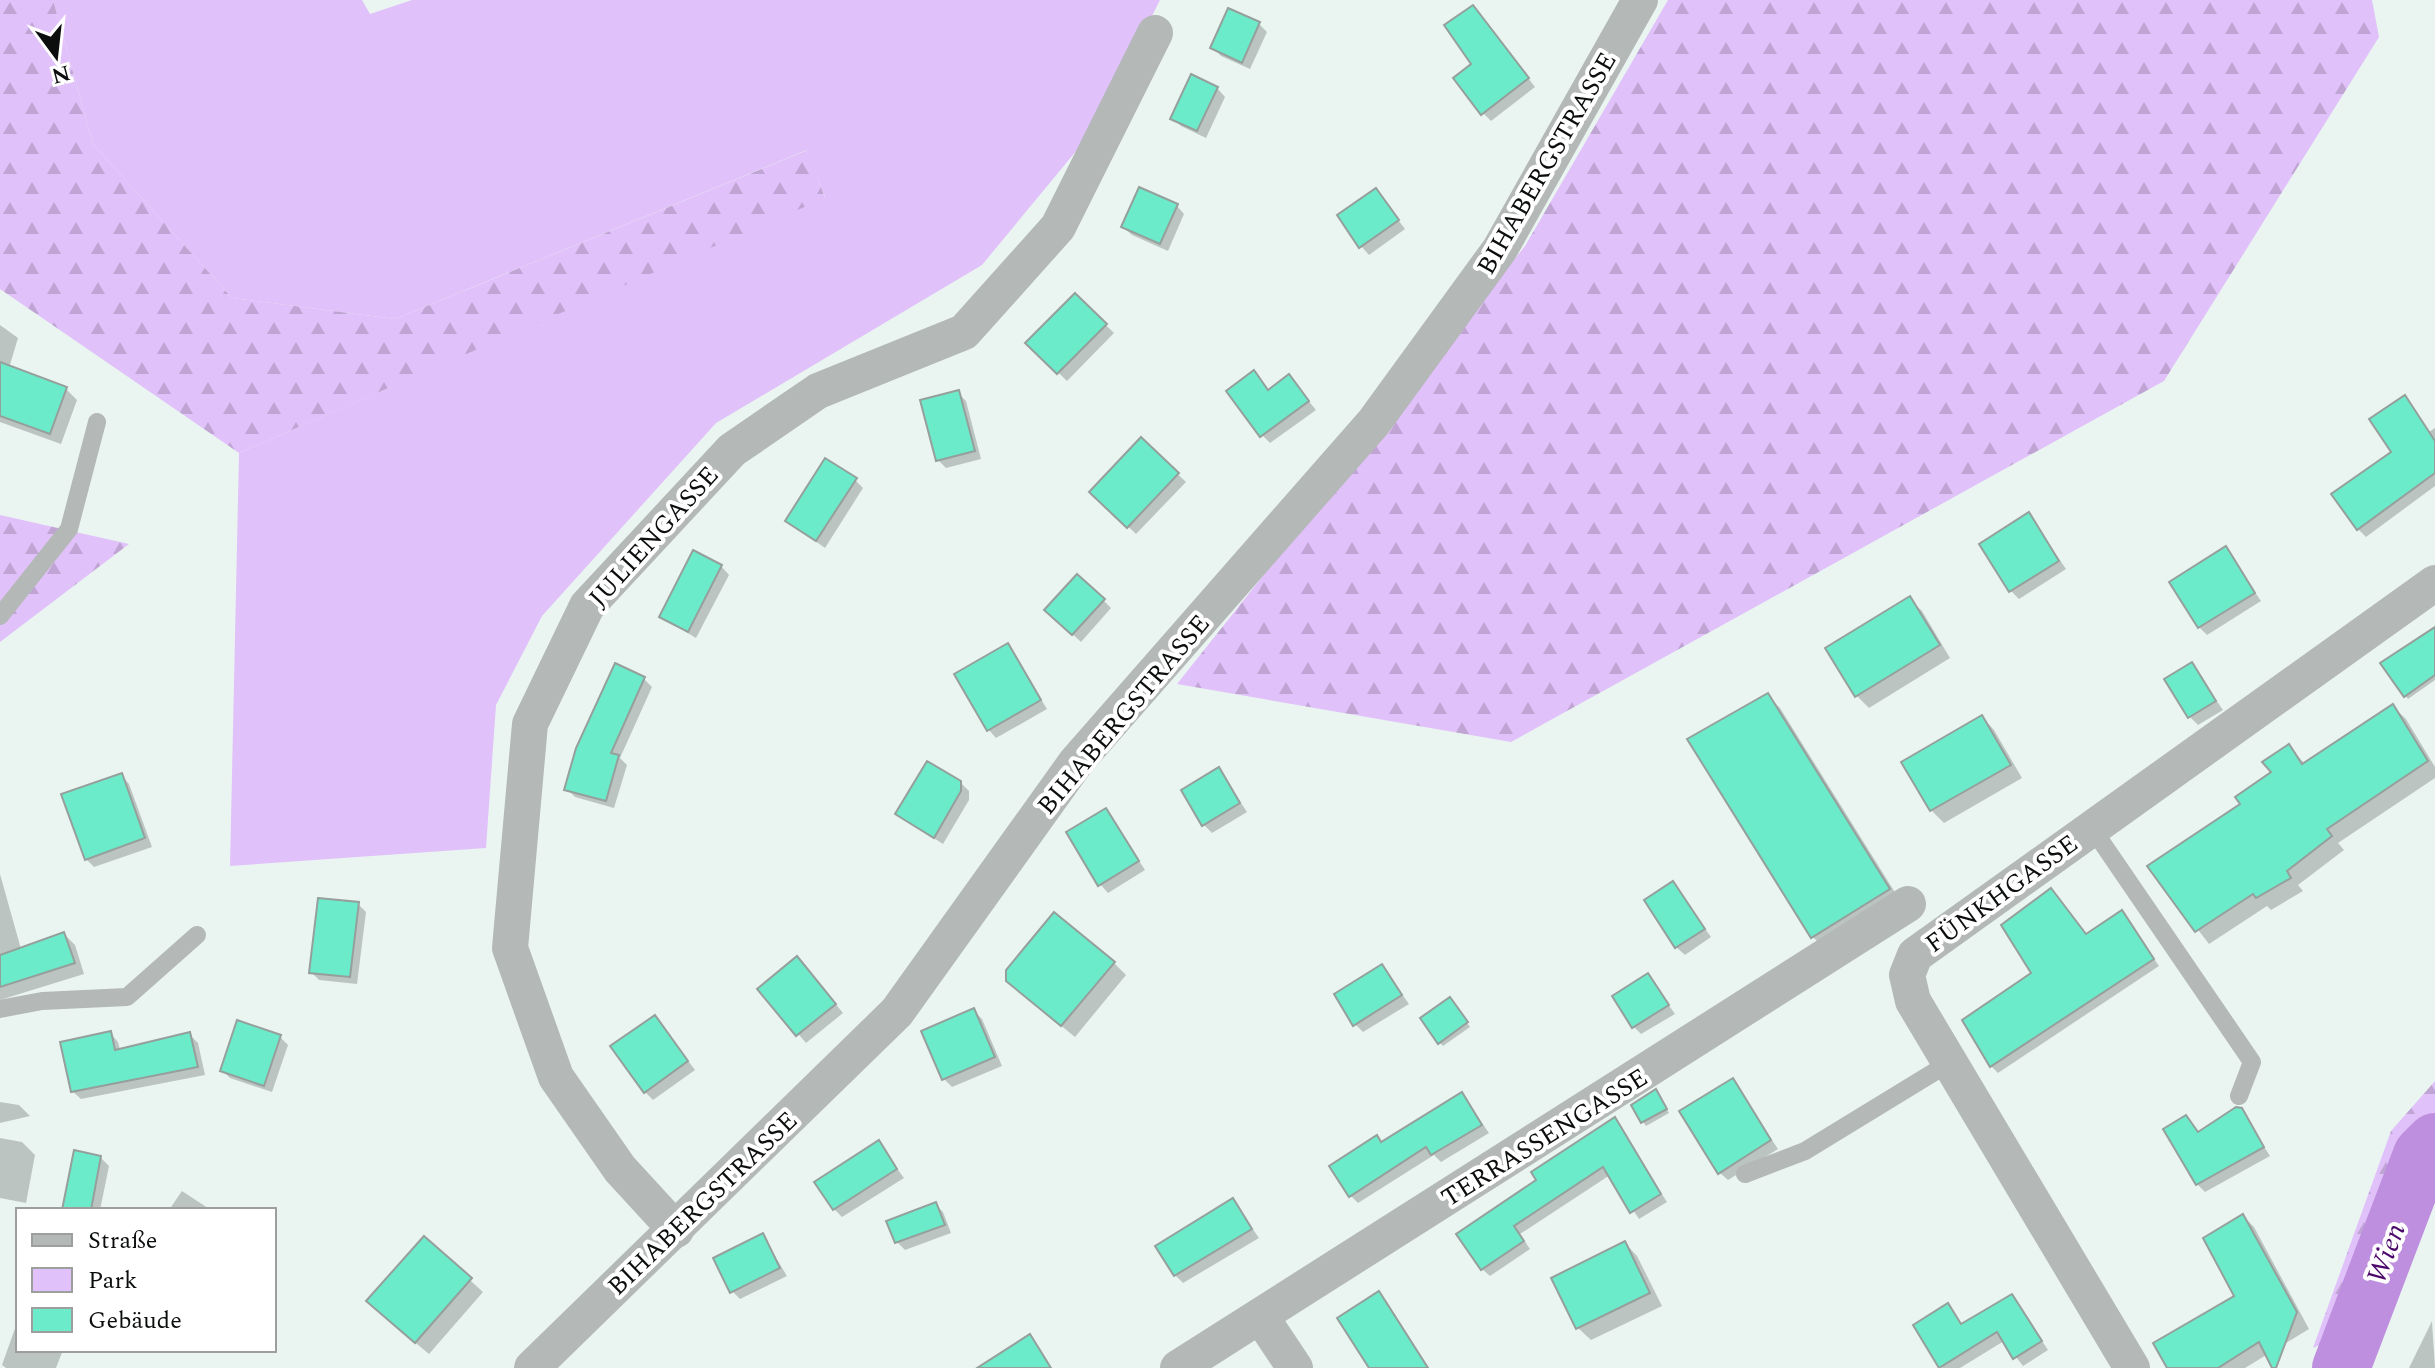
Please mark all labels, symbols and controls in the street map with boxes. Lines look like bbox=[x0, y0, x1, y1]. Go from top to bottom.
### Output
north arrow bbox=[16, 16, 96, 96]
street label: BIHABERGSTRASSE bbox=[1467, 45, 1627, 282]
text: N bbox=[48, 56, 74, 92]
street label: JULIENGASSE bbox=[579, 457, 728, 616]
street label: BIHABERGSTRASSE bbox=[1028, 605, 1220, 824]
street label: FÜNKHGASSE bbox=[1917, 824, 2086, 963]
street label: TERRASSENGASSE bbox=[1433, 1058, 1656, 1218]
street label: BIHABERGSTRASSE bbox=[598, 1102, 807, 1305]
legend bbox=[16, 1208, 276, 1352]
water label: Wien bbox=[2355, 1217, 2418, 1290]
text: Straße bbox=[88, 1223, 157, 1259]
text: Park bbox=[88, 1263, 138, 1299]
text: Gebäude bbox=[88, 1303, 182, 1339]

